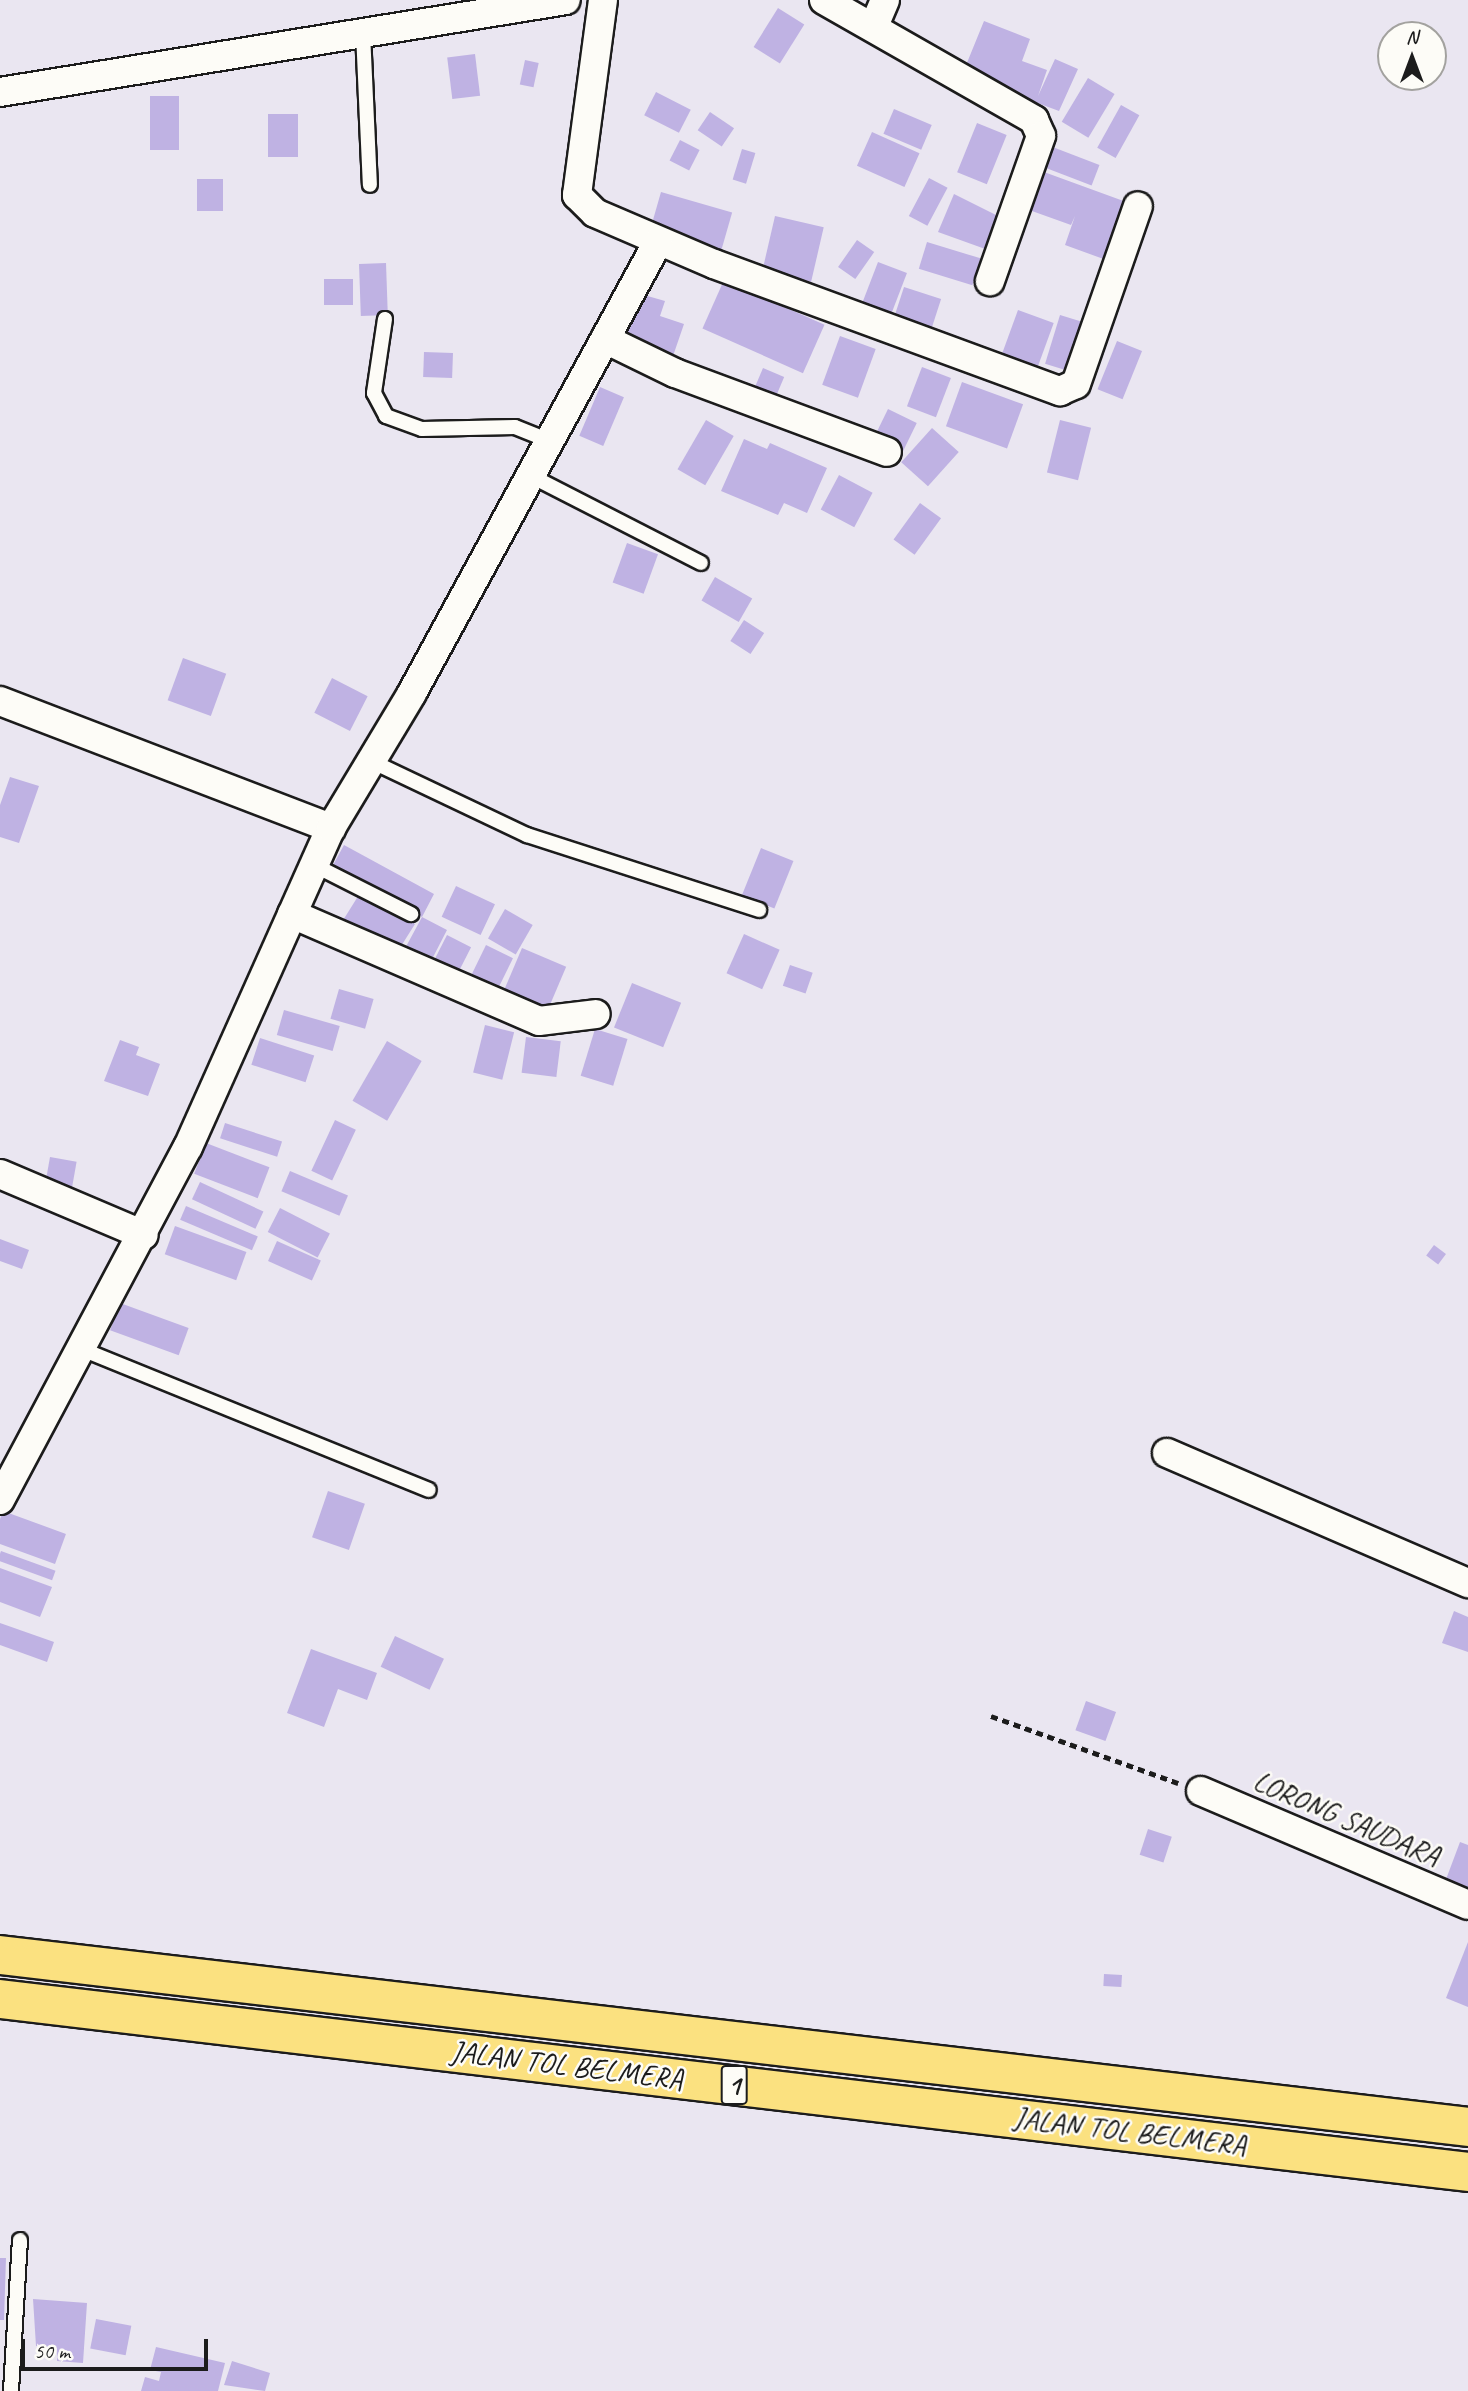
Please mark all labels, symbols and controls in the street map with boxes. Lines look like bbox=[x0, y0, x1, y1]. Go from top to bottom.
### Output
north arrow bbox=[1377, 21, 1447, 91]
text: N bbox=[1406, 25, 1418, 49]
street label: LORONG SAUDARA bbox=[1248, 1762, 1446, 1874]
street label: JALAN TOL BELMERA bbox=[448, 2033, 686, 2097]
road number: 1 bbox=[720, 2060, 748, 2110]
street label: JALAN TOL BELMERA bbox=[1011, 2099, 1249, 2163]
scale bar bbox=[24, 2324, 212, 2368]
text: 50 m bbox=[34, 2338, 70, 2364]

